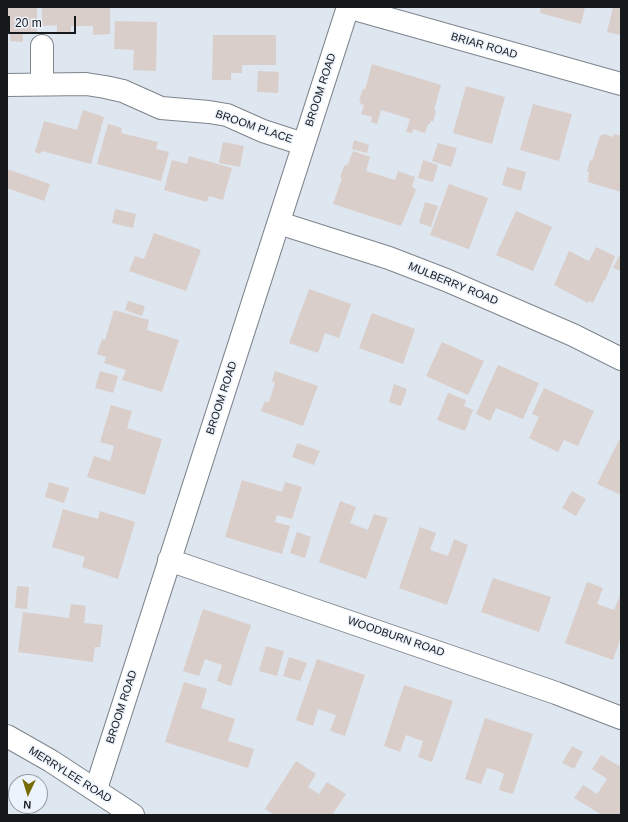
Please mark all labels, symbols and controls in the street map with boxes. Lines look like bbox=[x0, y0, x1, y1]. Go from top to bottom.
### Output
scale bar bbox=[10, 8, 78, 34]
text: 20 m bbox=[15, 16, 42, 30]
street label: BRIAR ROAD bbox=[449, 30, 519, 62]
street label: BROOM ROAD bbox=[303, 52, 339, 128]
street label: BROOM PLACE bbox=[214, 108, 294, 146]
street label: MULBERRY ROAD bbox=[406, 260, 500, 308]
street label: BROOM ROAD bbox=[204, 360, 240, 436]
street label: WOODBURN ROAD bbox=[346, 614, 446, 660]
street label: BROOM ROAD bbox=[104, 669, 140, 745]
street label: MERRYLEE ROAD bbox=[26, 744, 114, 806]
north arrow bbox=[8, 774, 48, 814]
text: N bbox=[23, 799, 32, 811]

